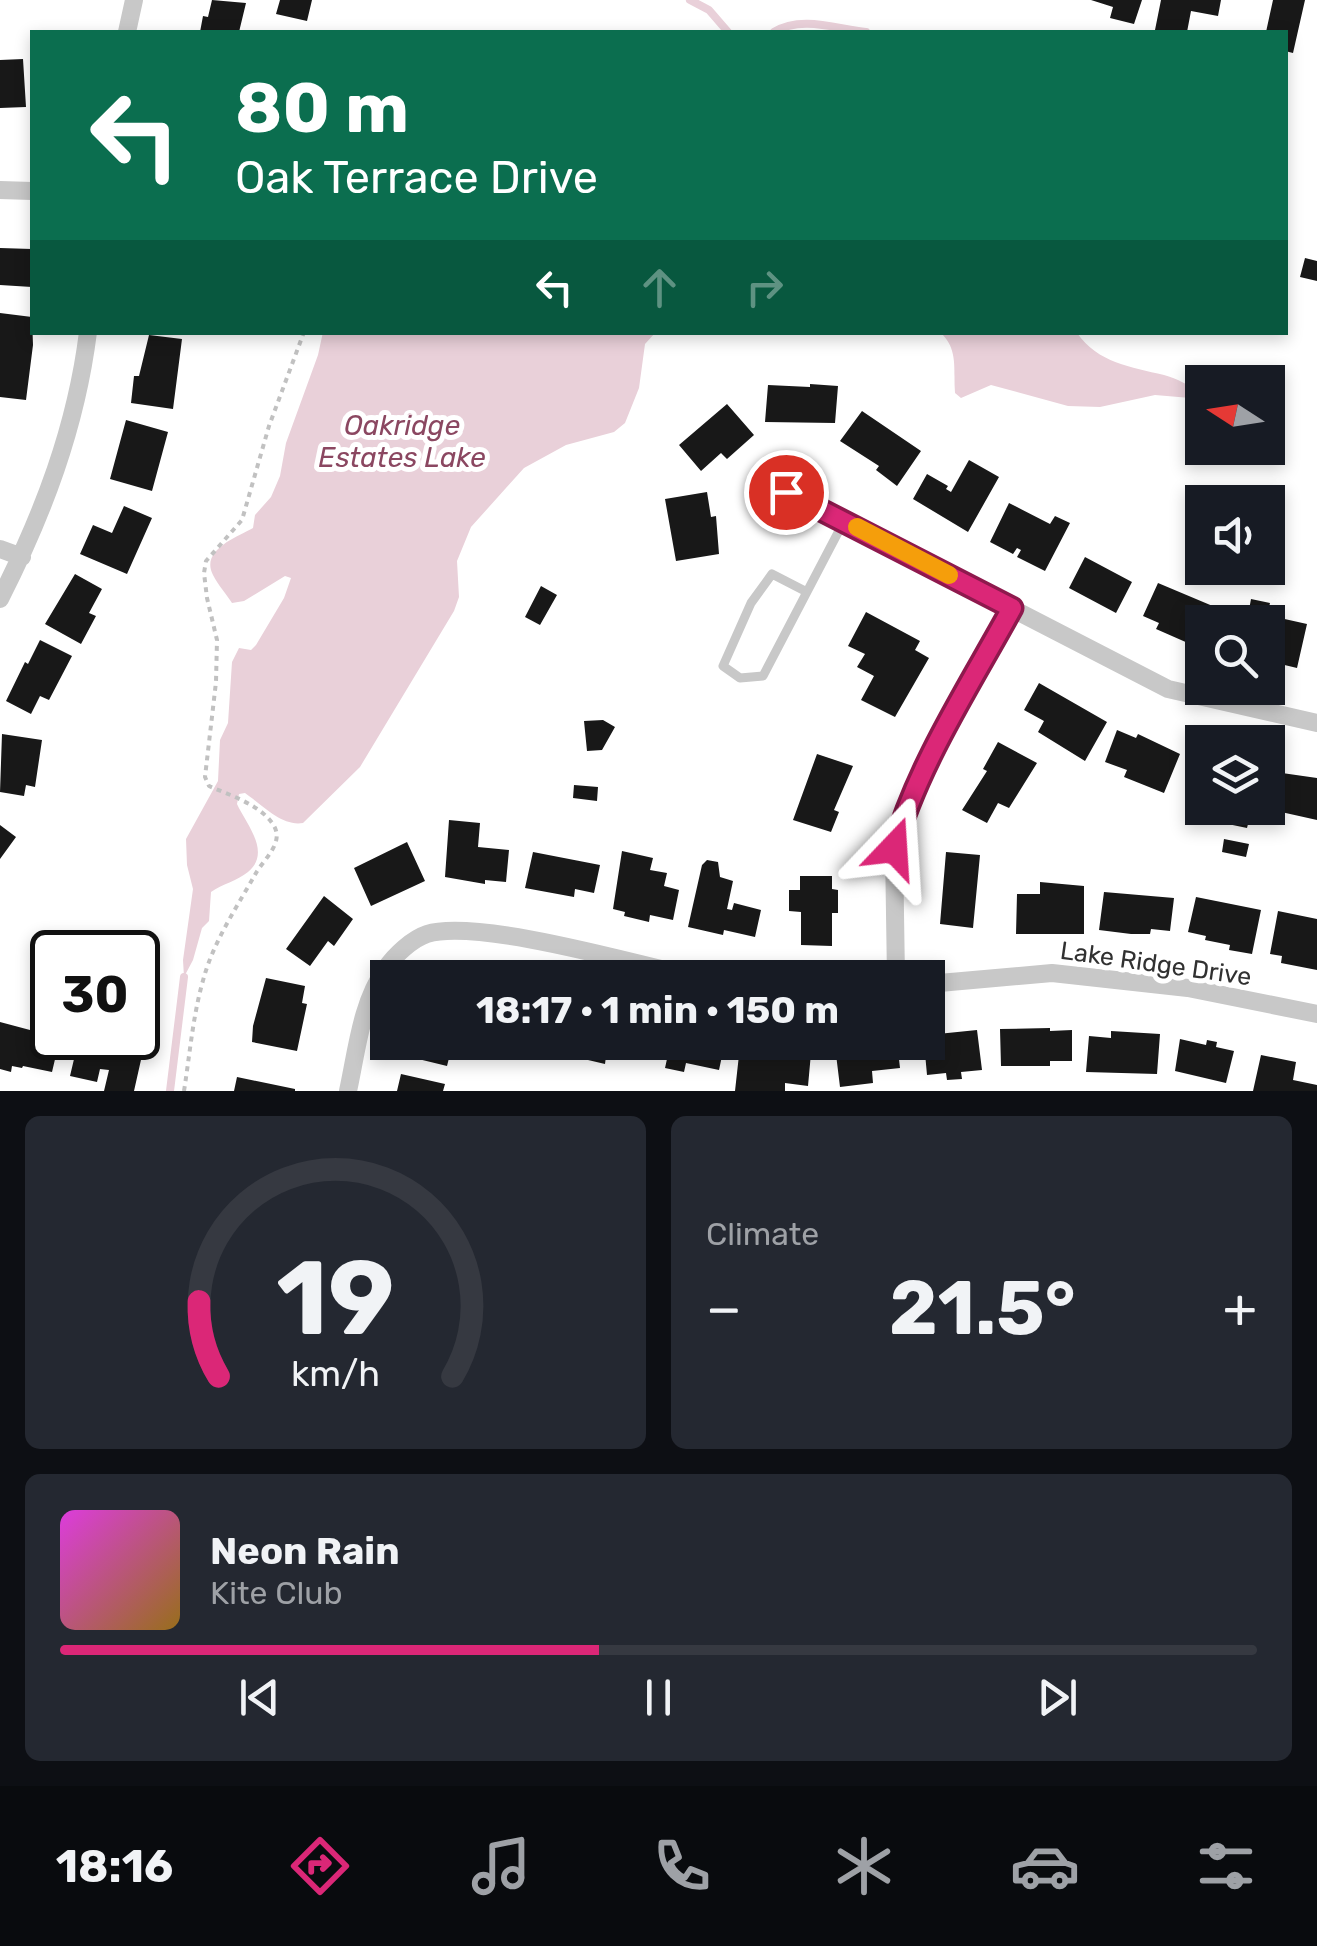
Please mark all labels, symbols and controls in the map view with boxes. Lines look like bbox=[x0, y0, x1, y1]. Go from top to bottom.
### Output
text: 80 m bbox=[235, 67, 409, 150]
icon: left bbox=[70, 70, 200, 200]
text: Oak Terrace Drive bbox=[235, 151, 598, 204]
icon: left bbox=[527, 260, 582, 315]
icon: ahead bbox=[632, 260, 687, 315]
icon: right bbox=[737, 260, 792, 315]
north arrow bbox=[1185, 365, 1285, 465]
map controls bbox=[1185, 365, 1285, 825]
water label: Oakridge Estates Lake bbox=[318, 409, 486, 474]
pin bbox=[744, 450, 829, 535]
icon: arrive bbox=[759, 465, 814, 520]
button: sound bbox=[1185, 485, 1285, 585]
button: search bbox=[1185, 605, 1285, 705]
button: layers bbox=[1185, 725, 1285, 825]
position arrow bbox=[842, 796, 946, 900]
speed limit sign: 30 bbox=[30, 930, 160, 1060]
street label: Lake Ridge Drive bbox=[1058, 936, 1253, 991]
text: 18:17 · 1 min · 150 m bbox=[476, 987, 839, 1033]
text: Climate bbox=[706, 1215, 819, 1253]
text: 19 bbox=[276, 1237, 395, 1360]
text: 21.5° bbox=[889, 1264, 1076, 1353]
text: − bbox=[706, 1276, 742, 1341]
text: + bbox=[1223, 1276, 1257, 1341]
text: km/h bbox=[291, 1353, 380, 1395]
text: Neon Rain bbox=[210, 1528, 400, 1574]
text: Kite Club bbox=[210, 1574, 343, 1612]
icon: previous bbox=[232, 1670, 287, 1725]
icon: pause bbox=[631, 1670, 686, 1725]
icon: next bbox=[1030, 1670, 1085, 1725]
icon: directions bbox=[285, 1831, 355, 1901]
icon: music bbox=[466, 1831, 536, 1901]
icon: phone bbox=[647, 1831, 717, 1901]
icon: climate bbox=[829, 1831, 899, 1901]
icon: car bbox=[1010, 1831, 1080, 1901]
icon: filters bbox=[1191, 1831, 1261, 1901]
text: 18:16 bbox=[56, 1840, 173, 1893]

